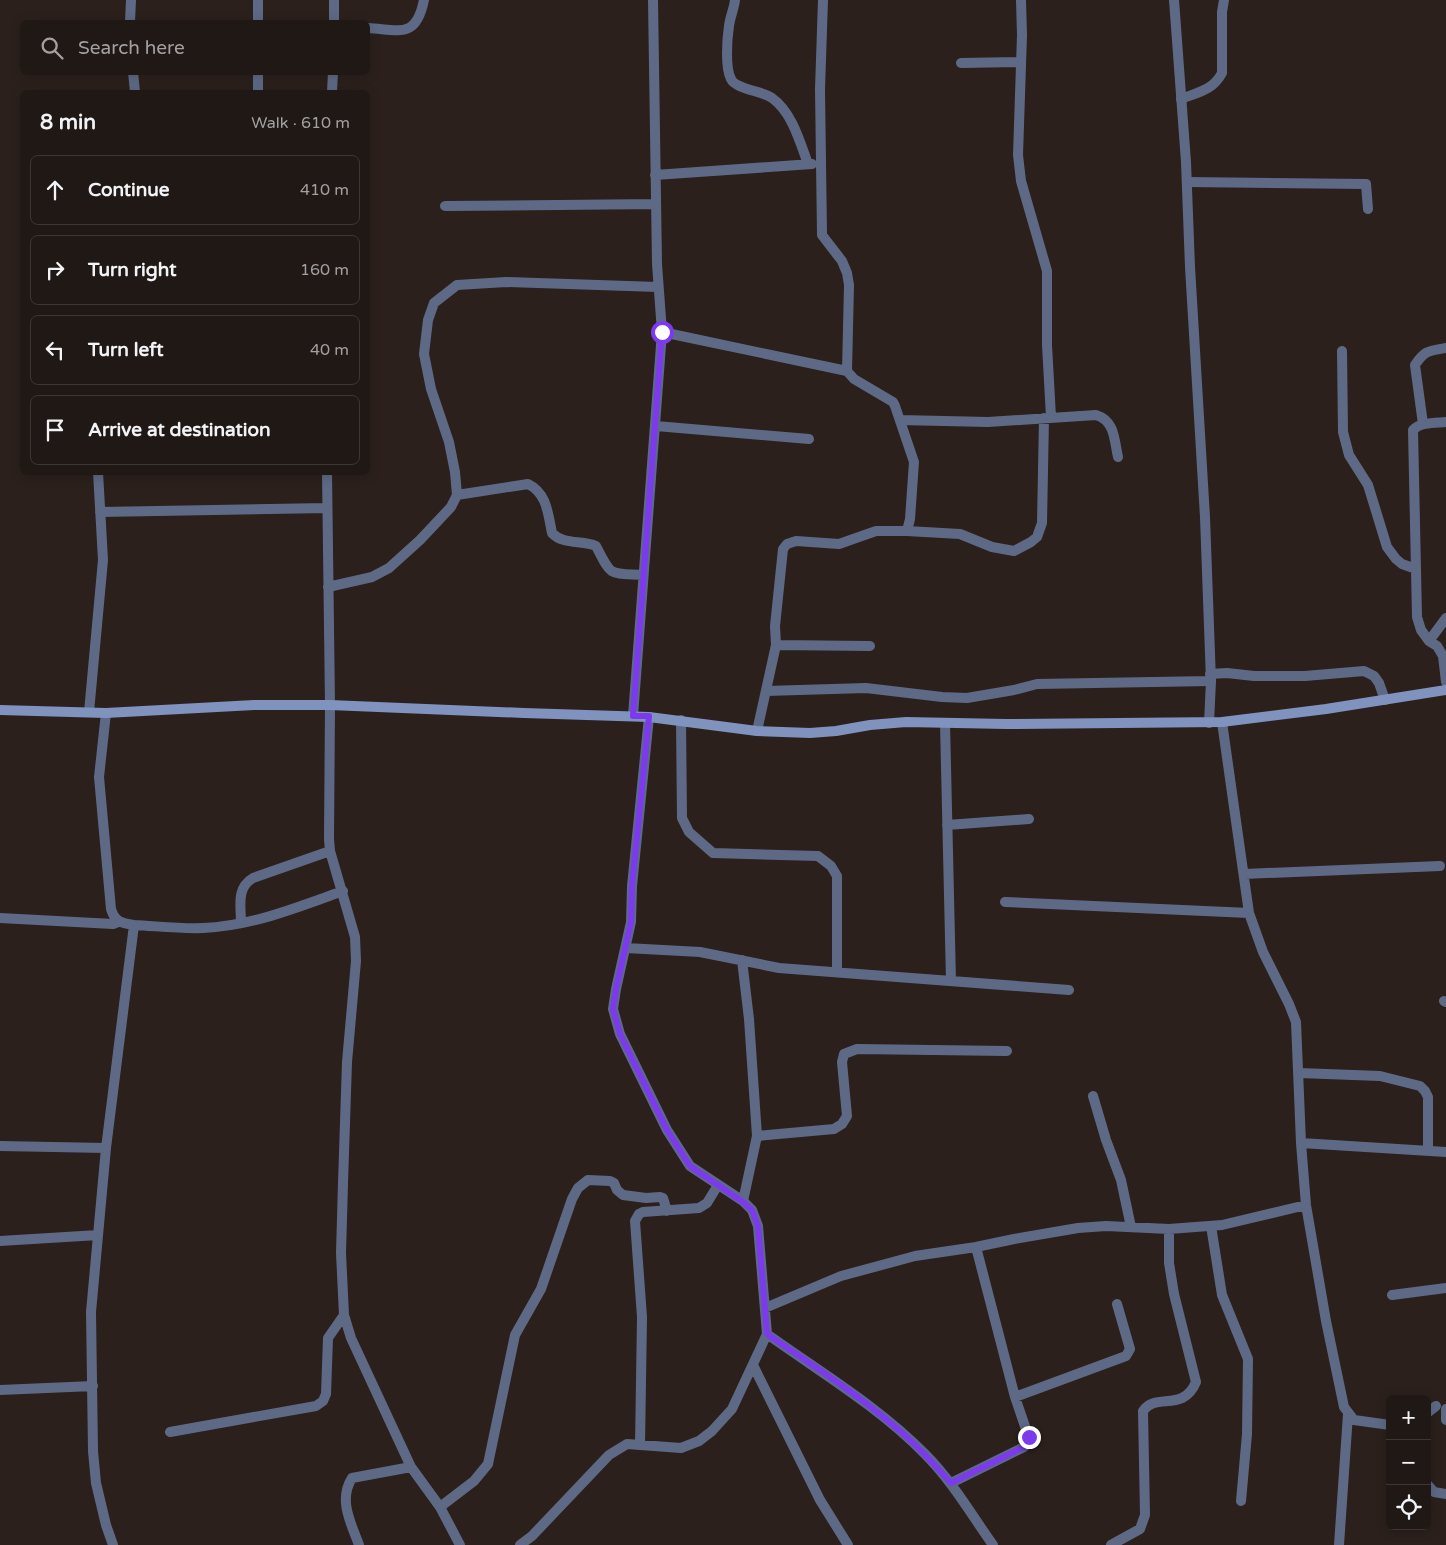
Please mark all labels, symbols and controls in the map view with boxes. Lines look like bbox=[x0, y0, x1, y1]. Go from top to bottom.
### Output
search box bbox=[20, 20, 370, 75]
icon: search bbox=[38, 34, 66, 62]
text: Search here bbox=[78, 37, 185, 59]
text: 8 min bbox=[40, 110, 96, 135]
text: Walk · 610 m bbox=[251, 113, 350, 133]
icon: ahead bbox=[41, 176, 69, 204]
text: Continue bbox=[88, 179, 170, 201]
text: 410 m bbox=[300, 180, 349, 200]
icon: right bbox=[41, 256, 69, 284]
text: Turn right bbox=[88, 259, 176, 281]
text: 160 m bbox=[300, 260, 349, 280]
route start bbox=[651, 321, 674, 344]
icon: left bbox=[41, 336, 69, 364]
text: Turn left bbox=[88, 339, 164, 361]
text: 40 m bbox=[310, 340, 349, 360]
icon: arrive bbox=[41, 416, 69, 444]
text: Arrive at destination bbox=[88, 419, 271, 441]
map controls bbox=[1386, 1395, 1431, 1530]
button: + bbox=[1386, 1395, 1431, 1440]
route end bbox=[1018, 1426, 1041, 1449]
button: − bbox=[1386, 1440, 1431, 1485]
button: locate bbox=[1386, 1485, 1431, 1530]

